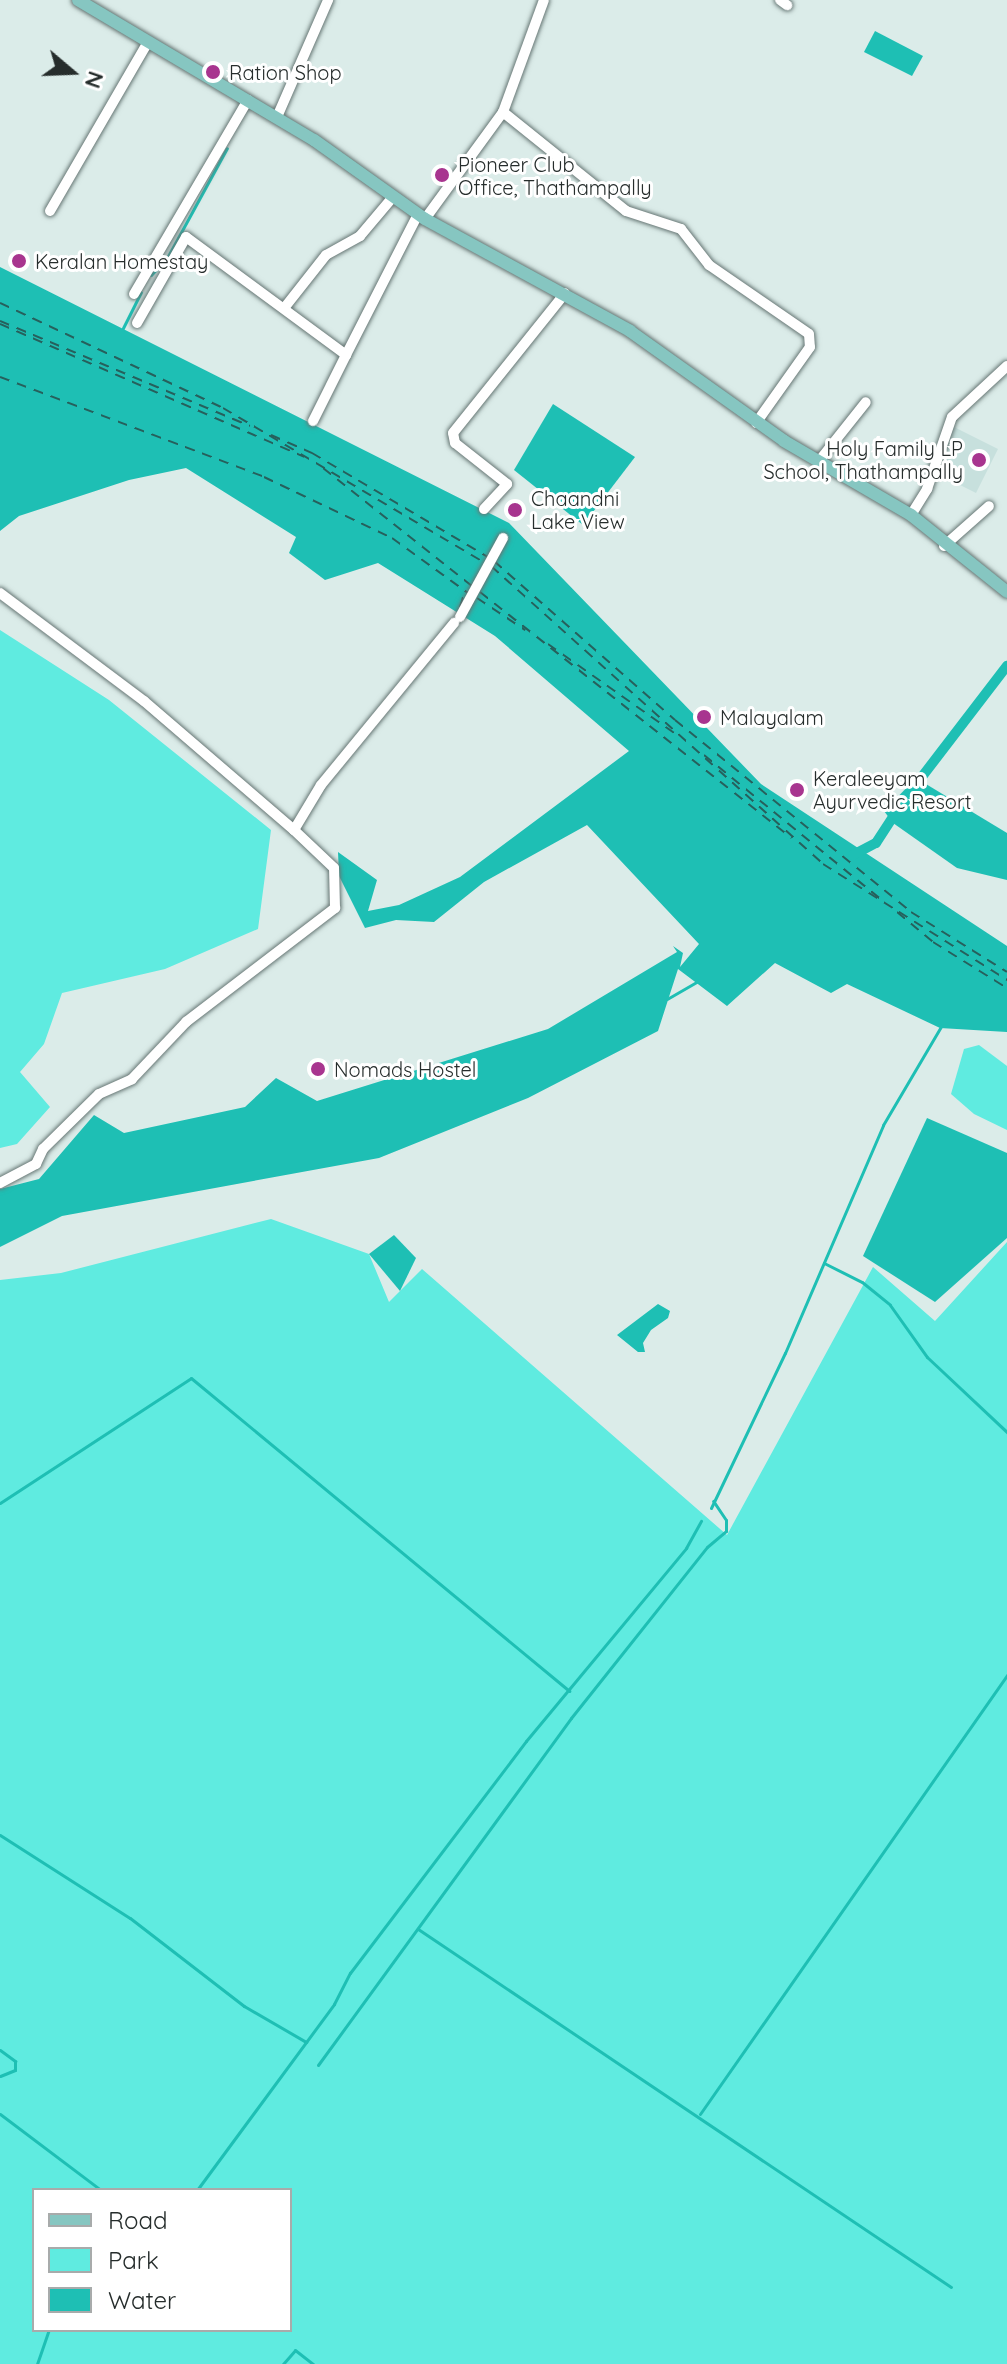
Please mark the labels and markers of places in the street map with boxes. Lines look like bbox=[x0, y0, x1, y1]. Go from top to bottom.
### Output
place label: Ration Shop bbox=[229, 60, 342, 84]
marker: Ration Shop bbox=[204, 63, 222, 81]
place label: Pioneer Club Office, Thathampally bbox=[458, 152, 652, 199]
marker: Pioneer Club Office, Thathampally bbox=[433, 166, 451, 184]
place label: Keralan Homestay bbox=[35, 249, 208, 273]
marker: Keralan Homestay bbox=[10, 252, 28, 270]
place label: Holy Family LP School, Thathampally bbox=[763, 436, 963, 483]
marker: Holy Family LP School, Thathampally bbox=[970, 451, 988, 469]
place label: Chaandni Lake View bbox=[531, 486, 625, 533]
marker: Chaandni Lake View bbox=[506, 501, 524, 519]
place label: Malayalam bbox=[720, 705, 824, 729]
marker: Malayalam bbox=[695, 708, 713, 726]
place label: Keraleeyam Ayurvedic Resort bbox=[813, 766, 971, 813]
marker: Keraleeyam Ayurvedic Resort bbox=[788, 781, 806, 799]
place label: Nomads Hostel bbox=[334, 1057, 476, 1081]
marker: Nomads Hostel bbox=[309, 1060, 327, 1078]

